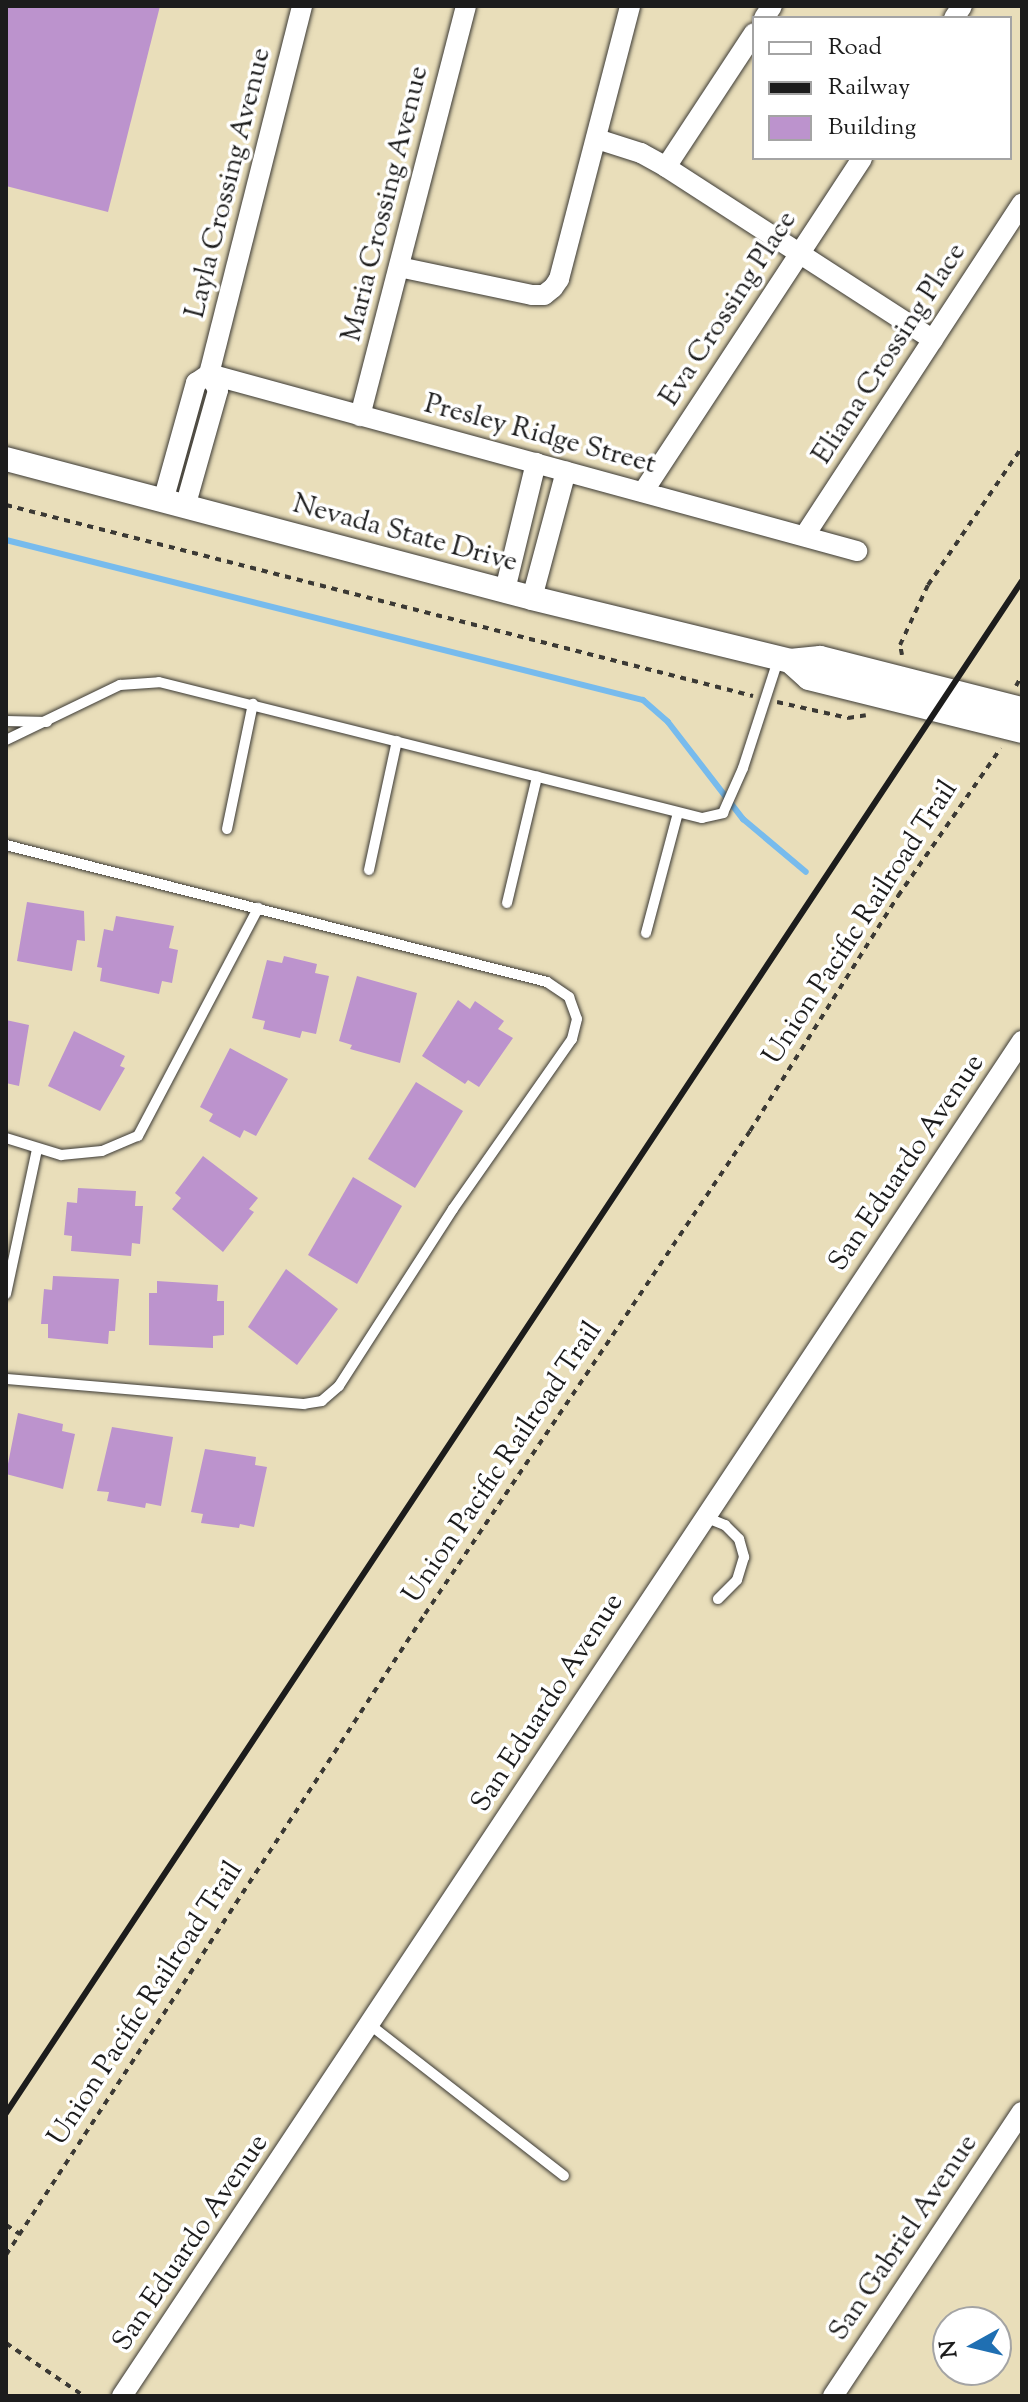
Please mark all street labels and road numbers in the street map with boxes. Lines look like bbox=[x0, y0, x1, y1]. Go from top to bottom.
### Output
street label: Layla Crossing Avenue bbox=[179, 44, 279, 322]
street label: Maria Crossing Avenue bbox=[335, 63, 437, 345]
street label: Eva Crossing Place bbox=[653, 205, 805, 413]
street label: Eliana Crossing Place bbox=[806, 237, 974, 471]
street label: Presley Ridge Street bbox=[421, 388, 659, 482]
street label: Nevada State Drive bbox=[289, 488, 521, 580]
street label: Union Pacific Railroad Trail bbox=[756, 774, 966, 1072]
street label: San Eduardo Avenue bbox=[822, 1048, 992, 1278]
street label: Union Pacific Railroad Trail bbox=[396, 1316, 610, 1610]
street label: San Eduardo Avenue bbox=[465, 1587, 631, 1819]
street label: Union Pacific Railroad Trail bbox=[41, 1855, 251, 2153]
street label: San Eduardo Avenue bbox=[106, 2128, 276, 2358]
street label: San Gabriel Avenue bbox=[823, 2128, 985, 2348]

